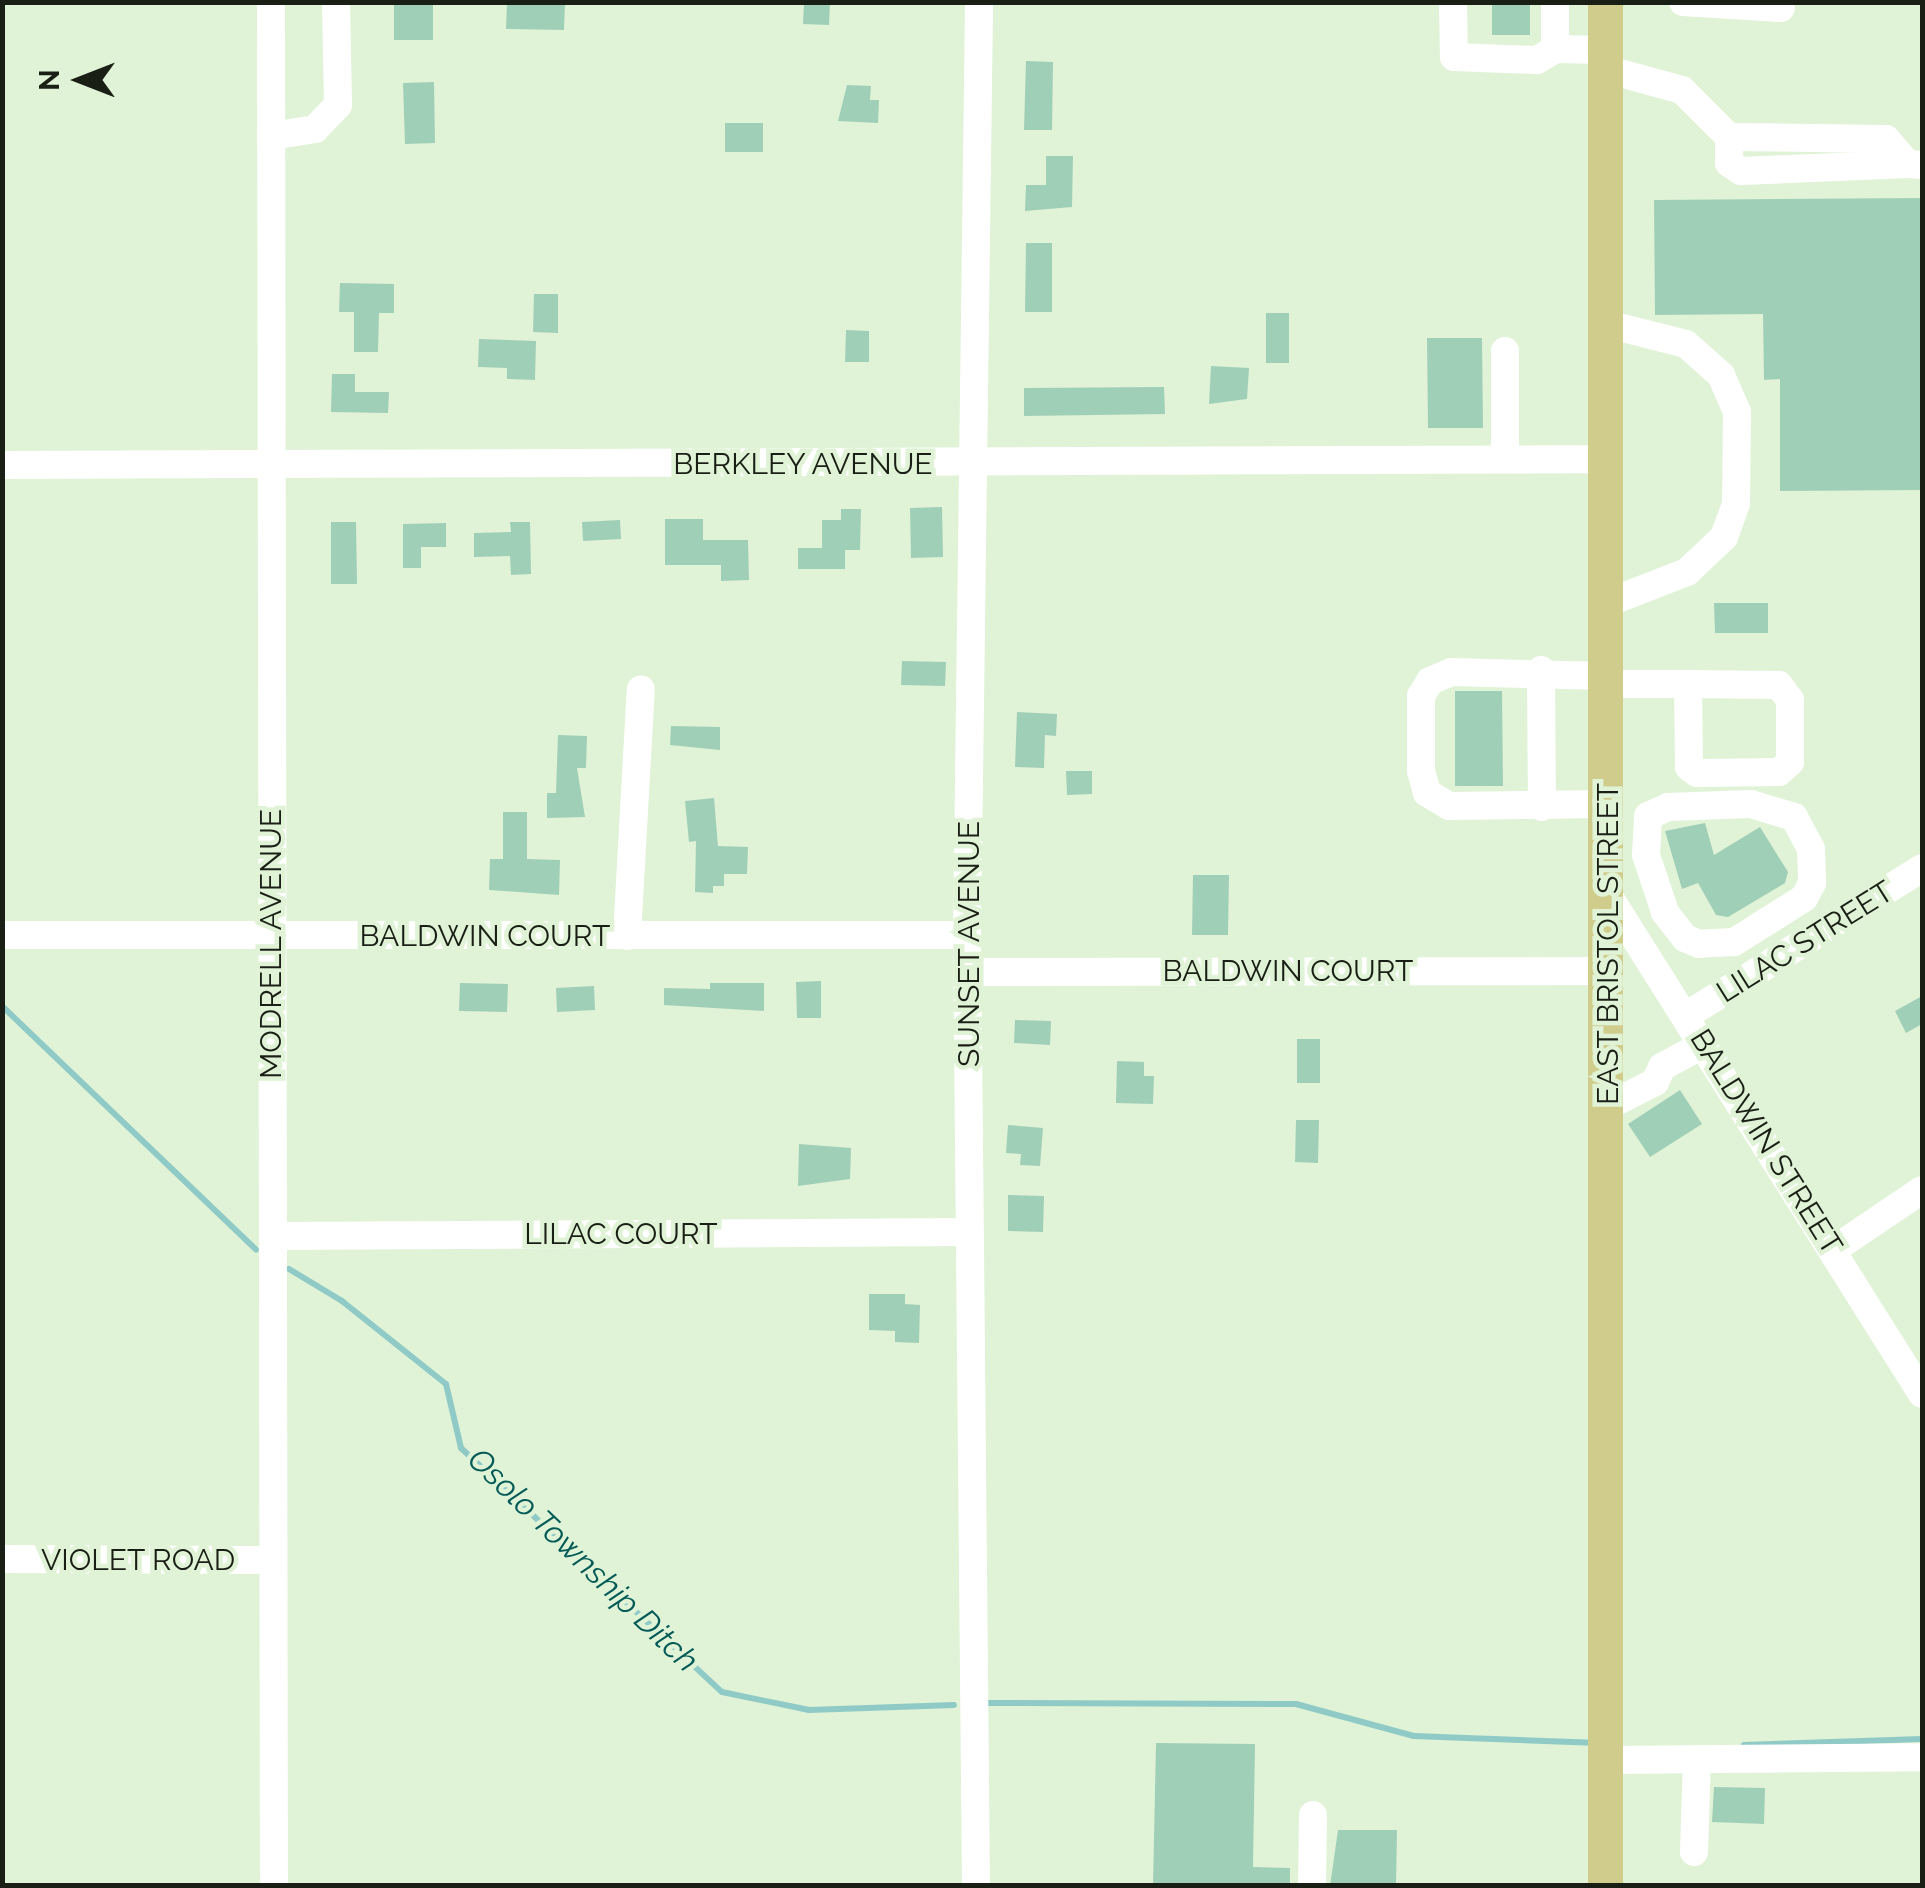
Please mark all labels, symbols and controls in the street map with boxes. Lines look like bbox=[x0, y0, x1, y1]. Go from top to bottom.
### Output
north arrow bbox=[30, 30, 130, 130]
text: N bbox=[33, 69, 66, 91]
street label: BERKLEY AVENUE bbox=[672, 446, 934, 482]
street label: EAST BRISTOL STREET bbox=[1590, 782, 1626, 1106]
street label: MODRELL AVENUE bbox=[253, 808, 289, 1080]
street label: SUNSET AVENUE bbox=[951, 820, 987, 1068]
street label: LILAC STREET bbox=[1710, 873, 1900, 1011]
street label: BALDWIN COURT bbox=[360, 918, 610, 954]
street label: BALDWIN COURT bbox=[1163, 953, 1413, 989]
street label: BALDWIN STREET bbox=[1682, 1023, 1850, 1261]
street label: LILAC COURT bbox=[524, 1216, 718, 1252]
water label: Osolo Township Ditch bbox=[459, 1440, 707, 1680]
street label: VIOLET ROAD bbox=[40, 1542, 236, 1578]

